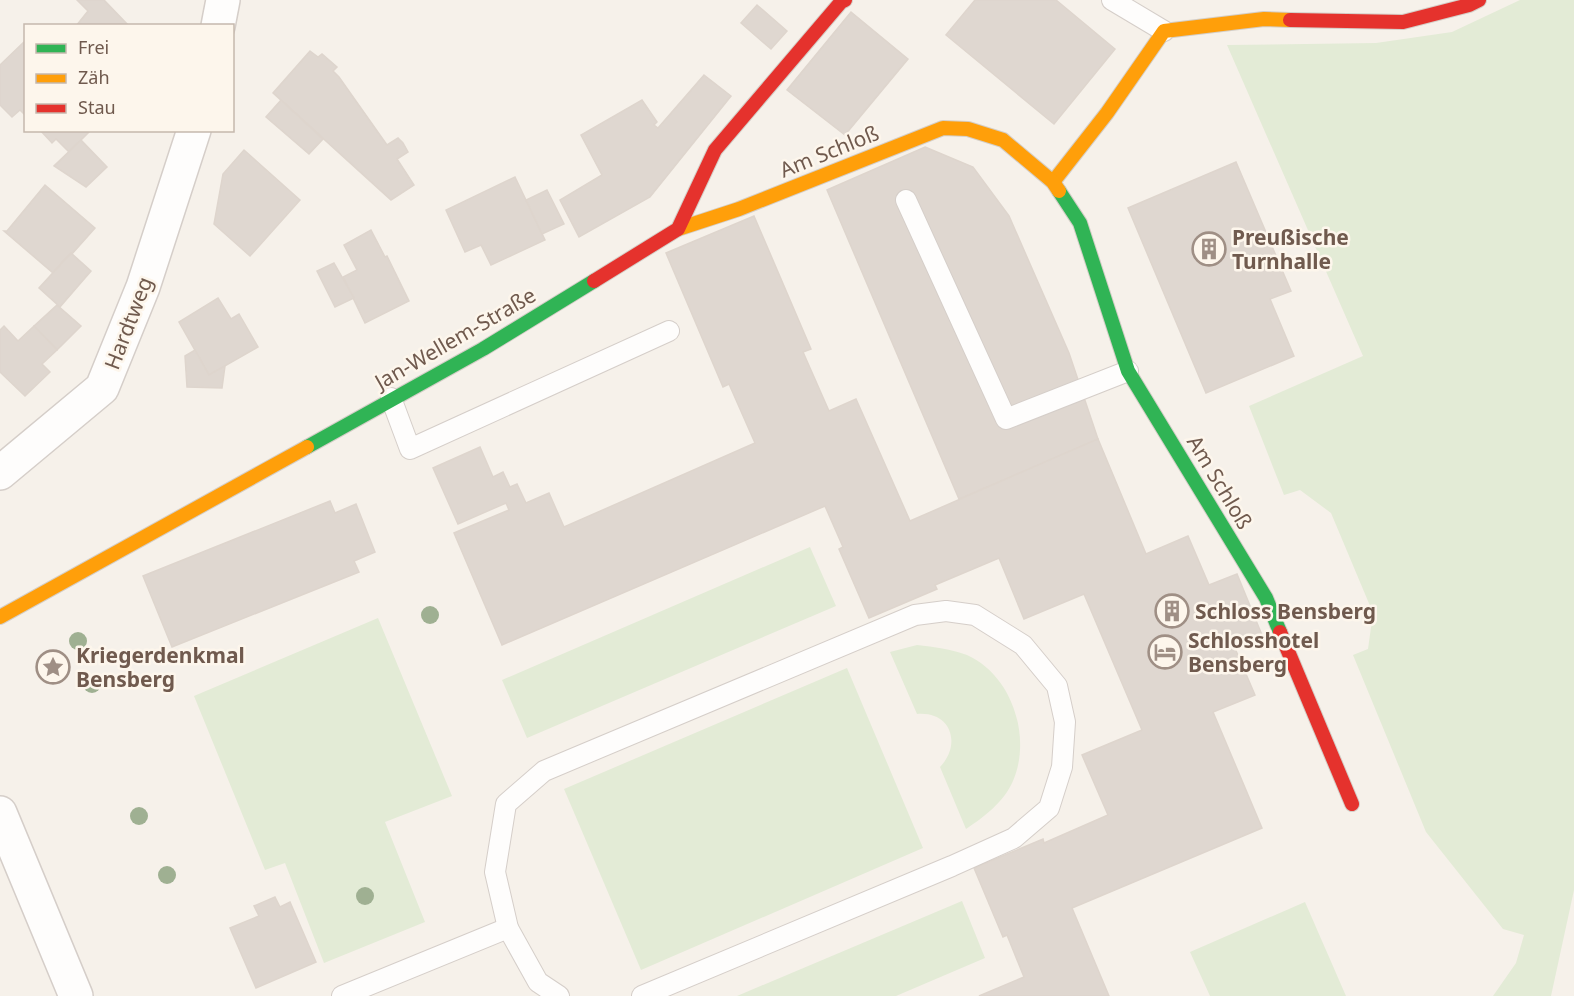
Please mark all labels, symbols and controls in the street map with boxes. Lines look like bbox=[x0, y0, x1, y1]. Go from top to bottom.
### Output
legend bbox=[24, 24, 234, 132]
text: Frei bbox=[78, 35, 109, 59]
text: Zäh bbox=[78, 65, 110, 89]
text: Stau bbox=[78, 95, 116, 119]
street label: Am Schloß bbox=[775, 118, 883, 184]
place label: Preußische Turnhalle bbox=[1232, 223, 1349, 275]
building icon: Preußische Turnhalle bbox=[1191, 231, 1227, 267]
street label: Hardtweg bbox=[97, 273, 159, 373]
street label: Jan-Wellem-Straße bbox=[368, 280, 541, 397]
street label: Am Schloß bbox=[1181, 430, 1259, 534]
building icon: Schloss Bensberg bbox=[1154, 593, 1190, 629]
place label: Schloss Bensberg bbox=[1195, 597, 1376, 625]
place label: Schlosshotel Bensberg bbox=[1188, 626, 1319, 678]
hotel icon: Schlosshotel Bensberg bbox=[1147, 634, 1183, 670]
place label: Kriegerdenkmal Bensberg bbox=[76, 641, 245, 693]
place icon: Kriegerdenkmal Bensberg bbox=[35, 649, 71, 685]

